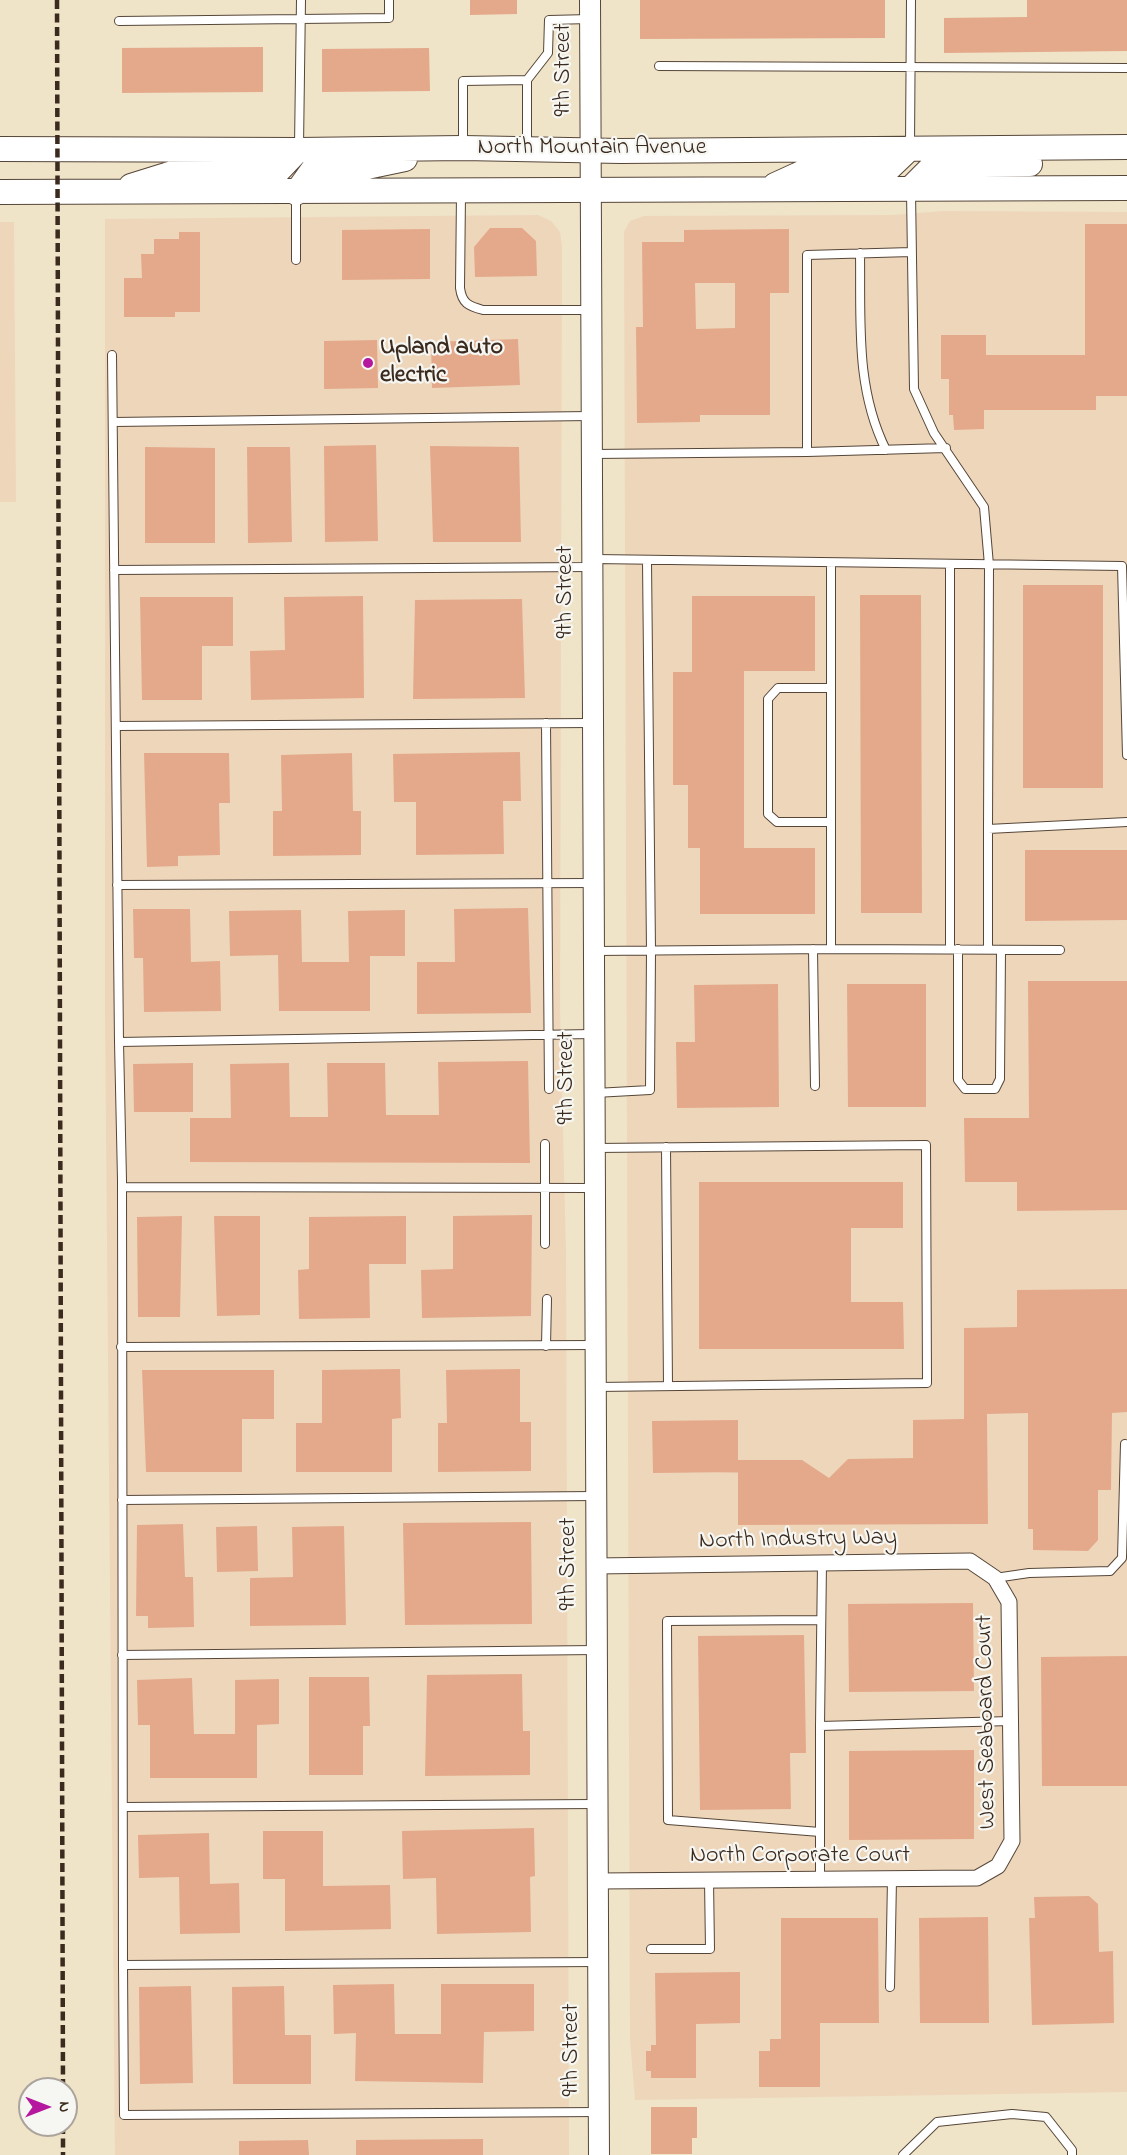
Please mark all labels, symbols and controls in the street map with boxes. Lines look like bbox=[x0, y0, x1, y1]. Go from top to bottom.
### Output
street label: 9th Street bbox=[551, 23, 579, 117]
street label: North Mountain Avenue bbox=[477, 135, 707, 163]
place label: Upland auto electric bbox=[380, 335, 503, 391]
marker: Upland auto electric bbox=[361, 356, 375, 370]
street label: 9th Street bbox=[553, 545, 581, 639]
street label: 9th Street bbox=[554, 1031, 582, 1125]
street label: 9th Street bbox=[556, 1517, 584, 1611]
street label: North Industry Way bbox=[699, 1525, 897, 1557]
street label: West Seaboard Court bbox=[972, 1614, 1004, 1830]
street label: North Corporate Court bbox=[690, 1843, 910, 1871]
street label: 9th Street bbox=[559, 2003, 587, 2097]
north arrow bbox=[18, 2077, 78, 2137]
text: N bbox=[52, 2102, 76, 2112]

